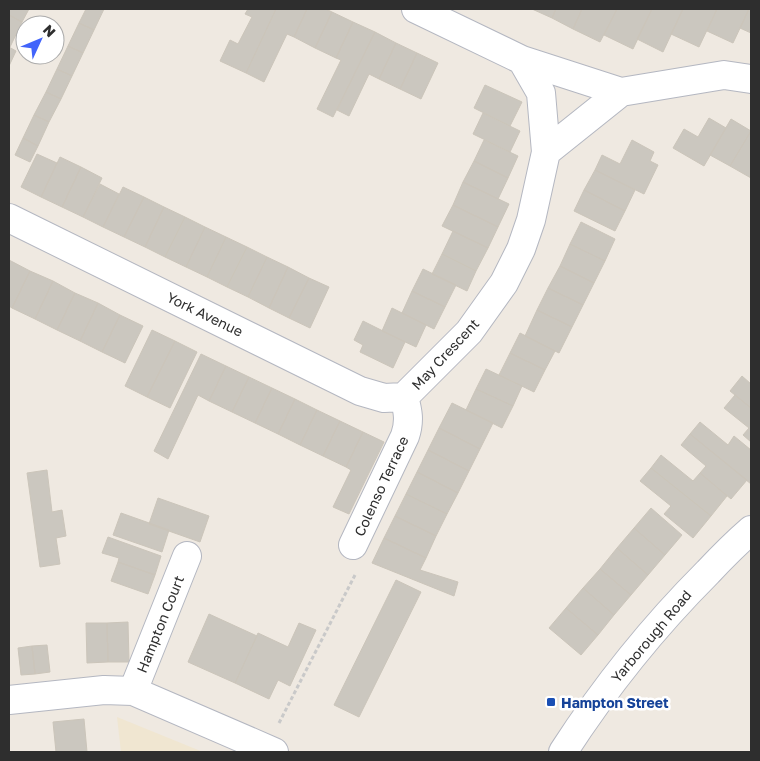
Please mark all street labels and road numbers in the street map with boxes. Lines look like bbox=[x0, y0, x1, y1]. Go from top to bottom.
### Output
street label: York Avenue bbox=[164, 288, 246, 340]
street label: May Crescent bbox=[408, 315, 482, 393]
street label: Colenso Terrace bbox=[350, 433, 412, 539]
street label: Hampton Court bbox=[133, 573, 187, 675]
street label: Yarborough Road bbox=[607, 586, 695, 686]

